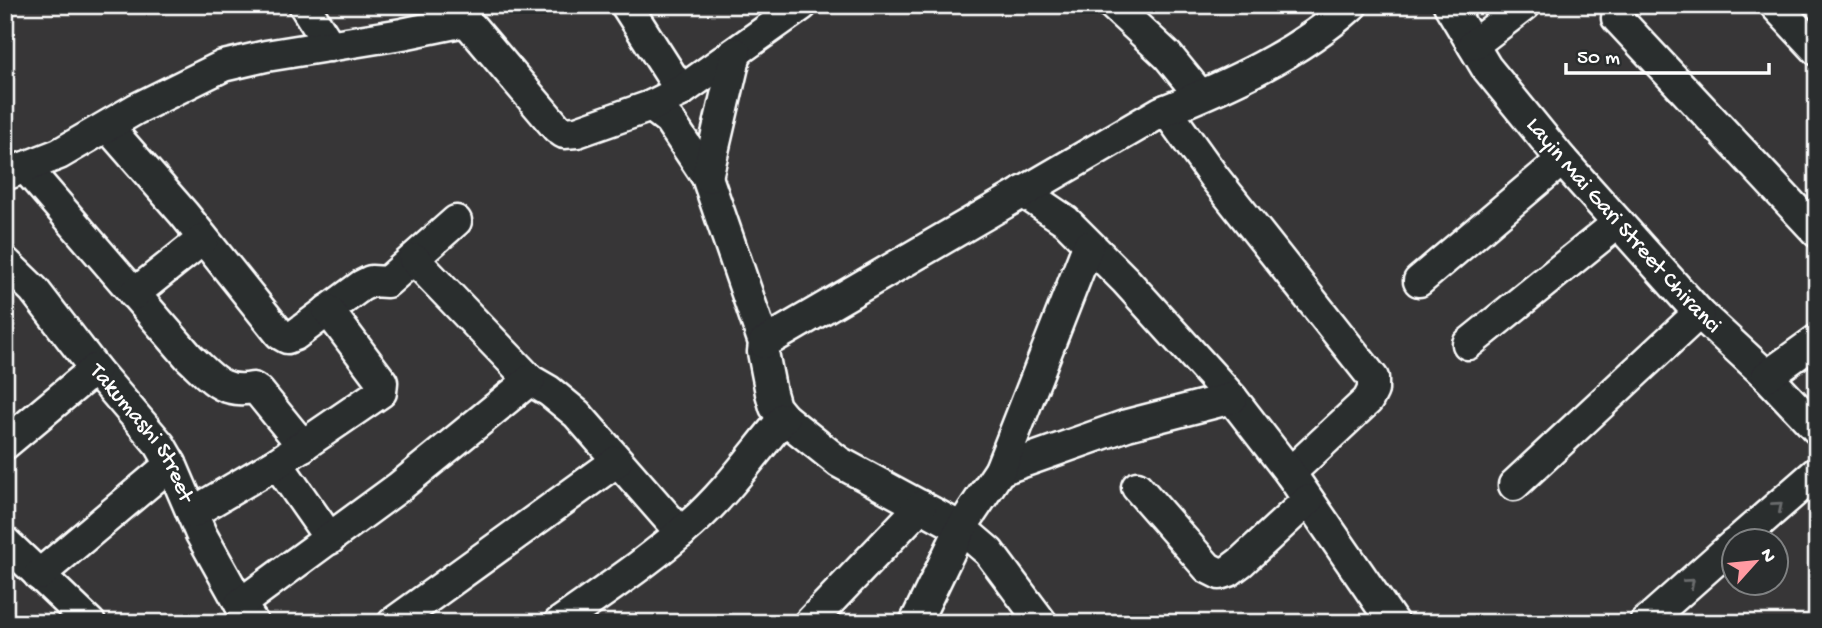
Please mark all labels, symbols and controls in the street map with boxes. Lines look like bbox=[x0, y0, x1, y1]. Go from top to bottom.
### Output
scale bar bbox=[1566, 32, 1770, 76]
text: 50 m bbox=[1577, 47, 1620, 72]
street label: Layin Mai Gari Street Chiranci bbox=[1520, 112, 1726, 340]
street label: Takumashi Street bbox=[82, 357, 200, 508]
one-way arrow bbox=[1770, 502, 1783, 514]
north arrow bbox=[1720, 526, 1790, 596]
text: N bbox=[1754, 545, 1780, 567]
one-way arrow bbox=[1682, 579, 1695, 592]

